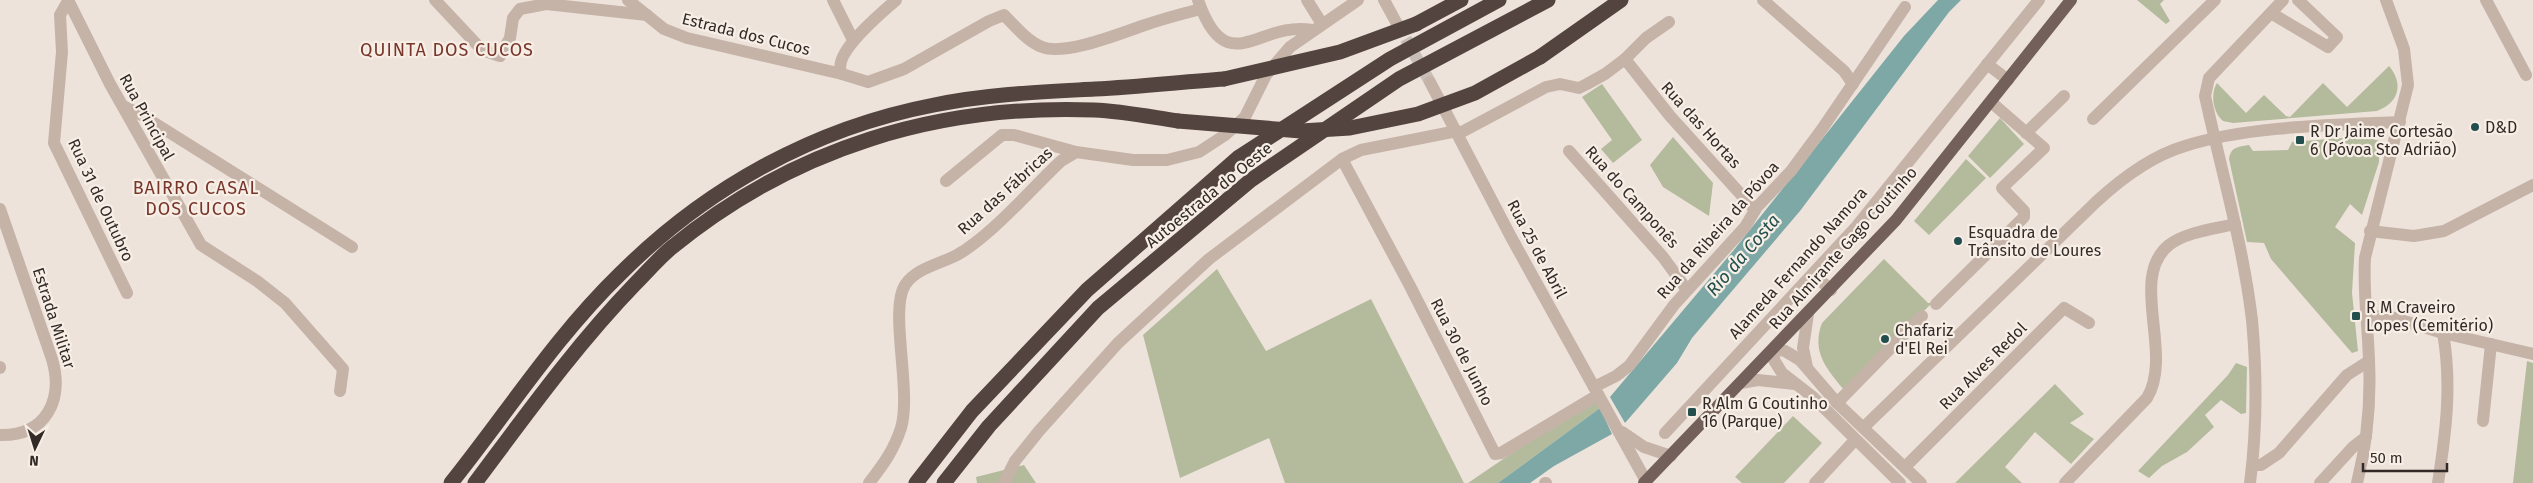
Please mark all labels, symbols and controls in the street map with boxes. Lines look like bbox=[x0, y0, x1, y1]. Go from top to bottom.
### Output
street label: Estrada dos Cucos bbox=[680, 9, 812, 59]
district label: QUINTA DOS CUCOS bbox=[360, 39, 534, 61]
street label: Rua Principal bbox=[115, 71, 179, 164]
street label: Rua das Hortas bbox=[1657, 78, 1745, 172]
place label: D&D bbox=[2485, 118, 2517, 137]
marker: D&D bbox=[2469, 121, 2481, 133]
place label: R Dr Jaime Cortesão 6 (Póvoa Sto Adrião) bbox=[2310, 122, 2456, 159]
marker: R Dr Jaime Cortesão 6 (Póvoa Sto Adrião) bbox=[2294, 134, 2306, 146]
street label: Rua 31 de Outubro bbox=[64, 136, 138, 264]
street label: Autoestrada do Oeste bbox=[1142, 138, 1276, 252]
street label: Rua do Camponês bbox=[1581, 142, 1683, 252]
street label: Rua das Fábricas bbox=[954, 143, 1056, 239]
street label: Rua da Ribeira da Póvoa bbox=[1653, 157, 1783, 303]
street label: Rua Almirante Gago Coutinho bbox=[1765, 163, 1921, 333]
district label: BAIRRO CASAL DOS CUCOS bbox=[133, 177, 259, 220]
street label: Alameda Fernando Namora bbox=[1725, 183, 1871, 343]
street label: Rua 25 de Abril bbox=[1503, 197, 1571, 302]
water label: Rio da Costa bbox=[1702, 210, 1784, 300]
place label: Esquadra de Trânsito de Loures bbox=[1968, 223, 2101, 260]
marker: Esquadra de Trânsito de Loures bbox=[1952, 235, 1964, 247]
street label: Estrada Militar bbox=[29, 265, 80, 372]
street label: Rua 30 de Junho bbox=[1427, 295, 1497, 409]
place label: R M Craveiro Lopes (Cemitério) bbox=[2366, 298, 2493, 335]
marker: R M Craveiro Lopes (Cemitério) bbox=[2350, 310, 2362, 322]
street label: Rua Alves Redol bbox=[1935, 318, 2031, 414]
place label: Chafariz d'El Rei bbox=[1895, 321, 1953, 358]
marker: Chafariz d'El Rei bbox=[1879, 333, 1891, 345]
place label: R Alm G Coutinho 16 (Parque) bbox=[1702, 394, 1828, 431]
marker: R Alm G Coutinho 16 (Parque) bbox=[1686, 406, 1698, 418]
north arrow bbox=[10, 423, 60, 473]
scale bar bbox=[2363, 440, 2447, 472]
text: 50 m bbox=[2370, 449, 2403, 467]
text: N bbox=[29, 452, 39, 469]

